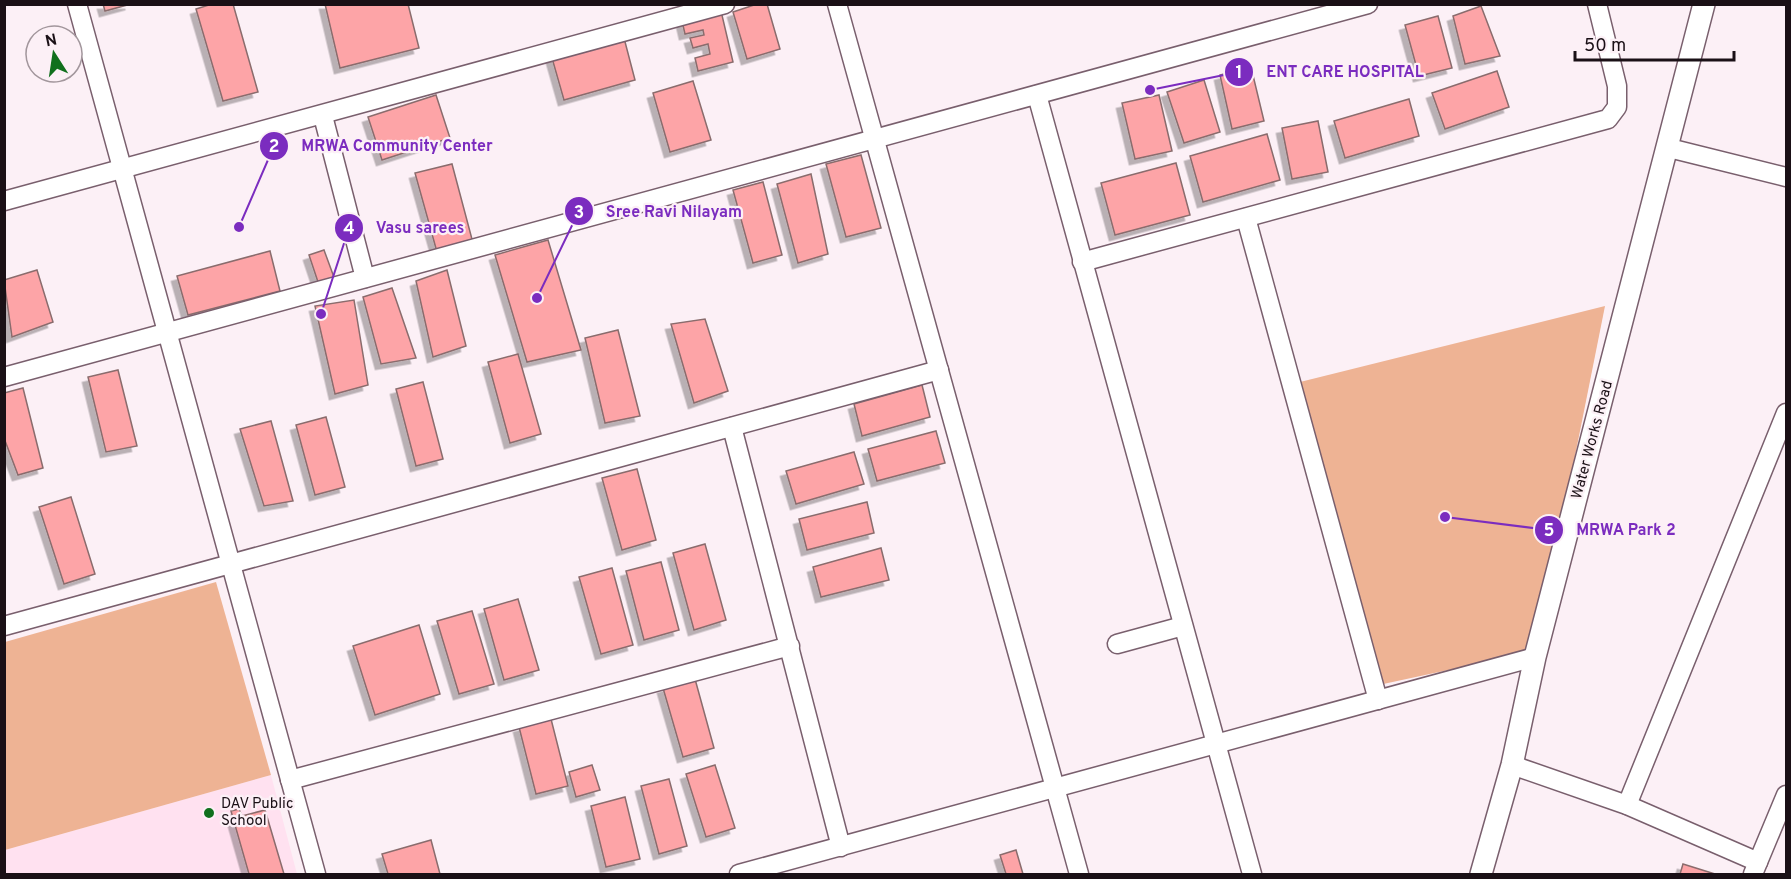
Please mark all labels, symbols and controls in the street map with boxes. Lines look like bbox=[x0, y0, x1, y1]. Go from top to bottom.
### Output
north arrow bbox=[24, 24, 84, 84]
scale bar bbox=[1575, 24, 1734, 62]
text: N bbox=[44, 30, 59, 52]
text: 50 m bbox=[1584, 35, 1626, 58]
callout: ENT CARE HOSPITAL bbox=[1224, 55, 1436, 89]
text: 1 bbox=[1235, 62, 1243, 85]
text: ENT CARE HOSPITAL bbox=[1266, 63, 1424, 83]
callout: MRWA Community Center bbox=[259, 129, 505, 163]
text: 2 bbox=[268, 136, 280, 159]
text: MRWA Community Center bbox=[301, 137, 493, 157]
callout: Sree Ravi Nilayam bbox=[564, 194, 755, 228]
text: 3 bbox=[574, 202, 584, 225]
text: Sree Ravi Nilayam bbox=[606, 203, 742, 223]
callout: Vasu sarees bbox=[334, 211, 476, 245]
text: 4 bbox=[343, 218, 355, 241]
text: Vasu sarees bbox=[376, 219, 464, 239]
street label: Water Works Road bbox=[1568, 379, 1618, 501]
callout: MRWA Park 2 bbox=[1534, 513, 1688, 547]
text: 5 bbox=[1544, 520, 1555, 543]
text: MRWA Park 2 bbox=[1576, 521, 1676, 541]
place label: DAV Public School bbox=[221, 795, 293, 831]
marker: DAV Public School bbox=[202, 806, 216, 820]

